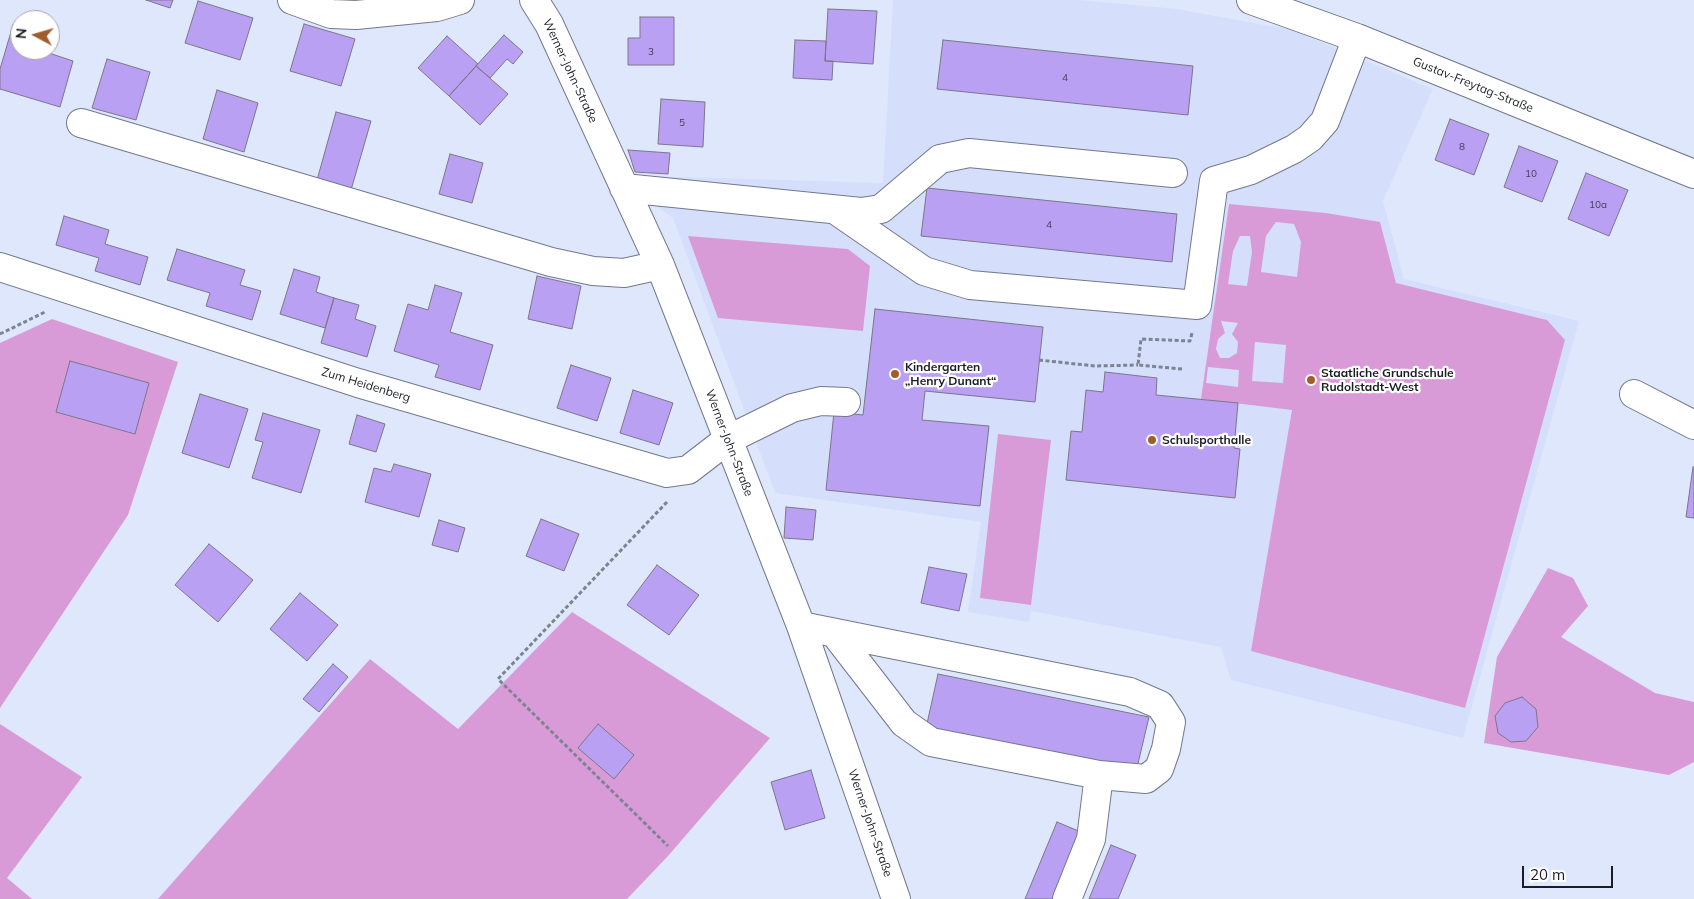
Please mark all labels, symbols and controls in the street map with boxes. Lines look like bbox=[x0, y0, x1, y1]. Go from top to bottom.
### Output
north arrow bbox=[10, 10, 60, 60]
street label: Werner-John-Straße bbox=[540, 17, 600, 125]
text: N bbox=[12, 27, 31, 40]
house number: 3 bbox=[648, 46, 654, 58]
street label: Gustav-Freytag-Straße bbox=[1411, 54, 1535, 116]
house number: 4 bbox=[1062, 72, 1068, 84]
house number: 5 bbox=[679, 117, 685, 129]
house number: 8 bbox=[1459, 141, 1465, 153]
house number: 10 bbox=[1525, 168, 1537, 180]
house number: 10a bbox=[1589, 199, 1607, 211]
house number: 4 bbox=[1046, 219, 1052, 231]
place label: Kindergarten „Henry Dunant“ bbox=[905, 360, 996, 388]
street label: Zum Heidenberg bbox=[320, 365, 412, 405]
place label: Staatliche Grundschule Rudolstadt-West bbox=[1321, 366, 1454, 394]
marker: Kindergarten „Henry Dunant“ bbox=[889, 368, 901, 380]
marker: Staatliche Grundschule Rudolstadt-West bbox=[1305, 374, 1317, 386]
street label: Werner-John-Straße bbox=[702, 388, 756, 498]
place label: Schulsporthalle bbox=[1162, 433, 1251, 447]
marker: Schulsporthalle bbox=[1146, 434, 1158, 446]
street label: Werner-John-Straße bbox=[845, 767, 895, 879]
scale bar bbox=[1524, 856, 1615, 888]
text: 20 m bbox=[1530, 865, 1565, 884]

